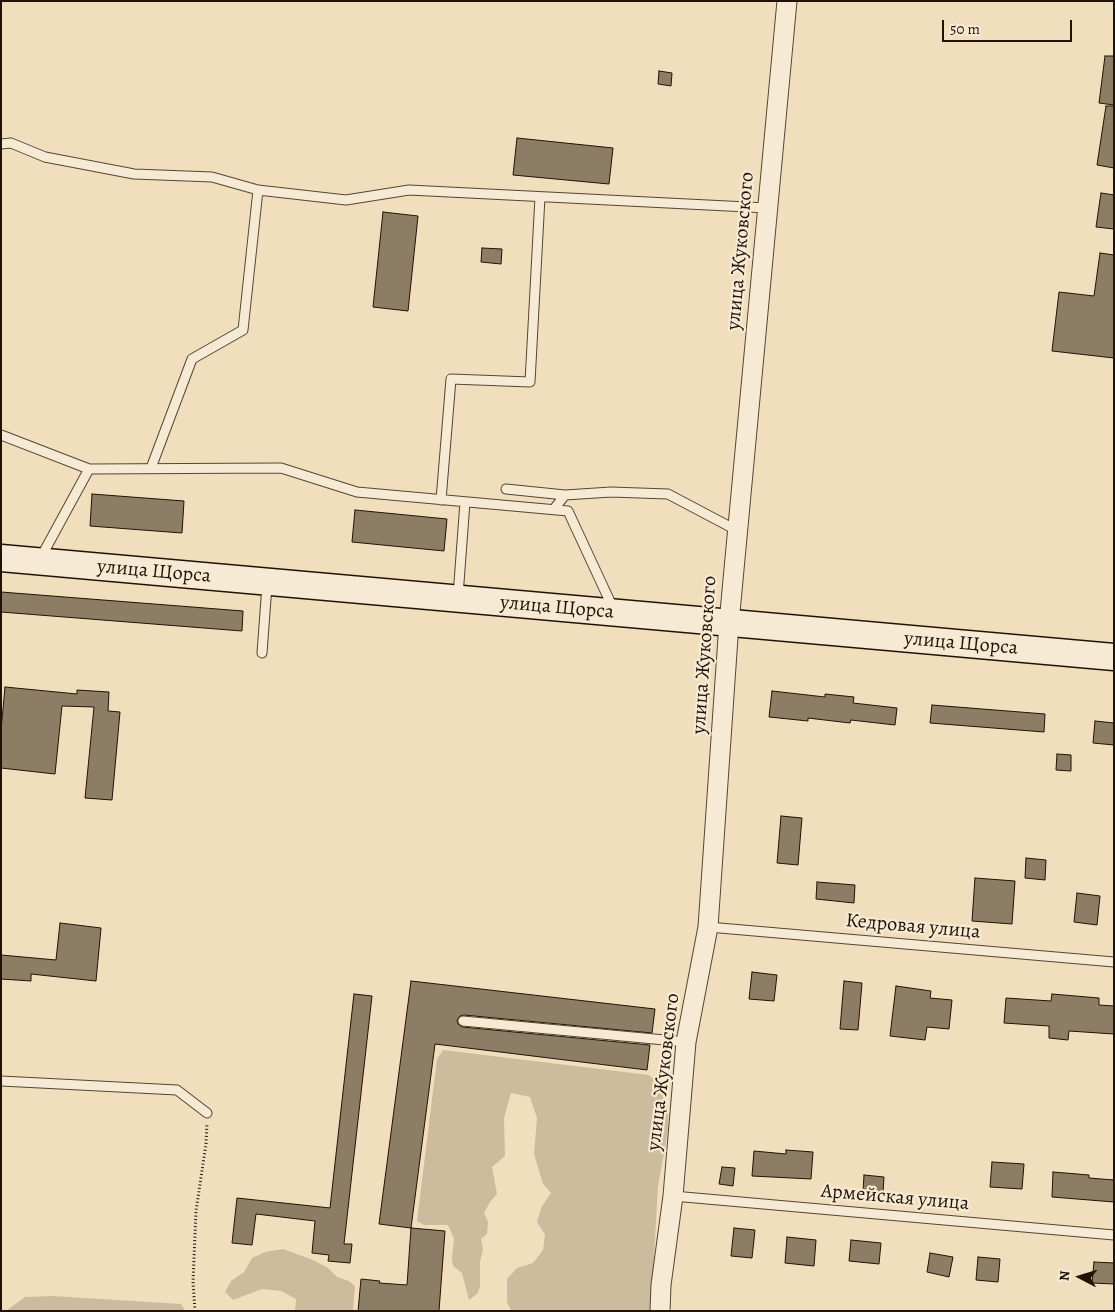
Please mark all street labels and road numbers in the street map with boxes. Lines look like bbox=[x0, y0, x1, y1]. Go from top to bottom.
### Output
street label: улица Жуковского bbox=[722, 171, 760, 331]
street label: улица Щорса bbox=[96, 555, 212, 589]
street label: улица Жуковского bbox=[687, 575, 723, 735]
street label: улица Щорса bbox=[499, 591, 615, 625]
street label: улица Щорса bbox=[903, 627, 1019, 661]
street label: Кедровая улица bbox=[845, 909, 981, 945]
street label: улица Жуковского bbox=[642, 992, 686, 1152]
street label: Армейская улица bbox=[820, 1180, 970, 1216]

